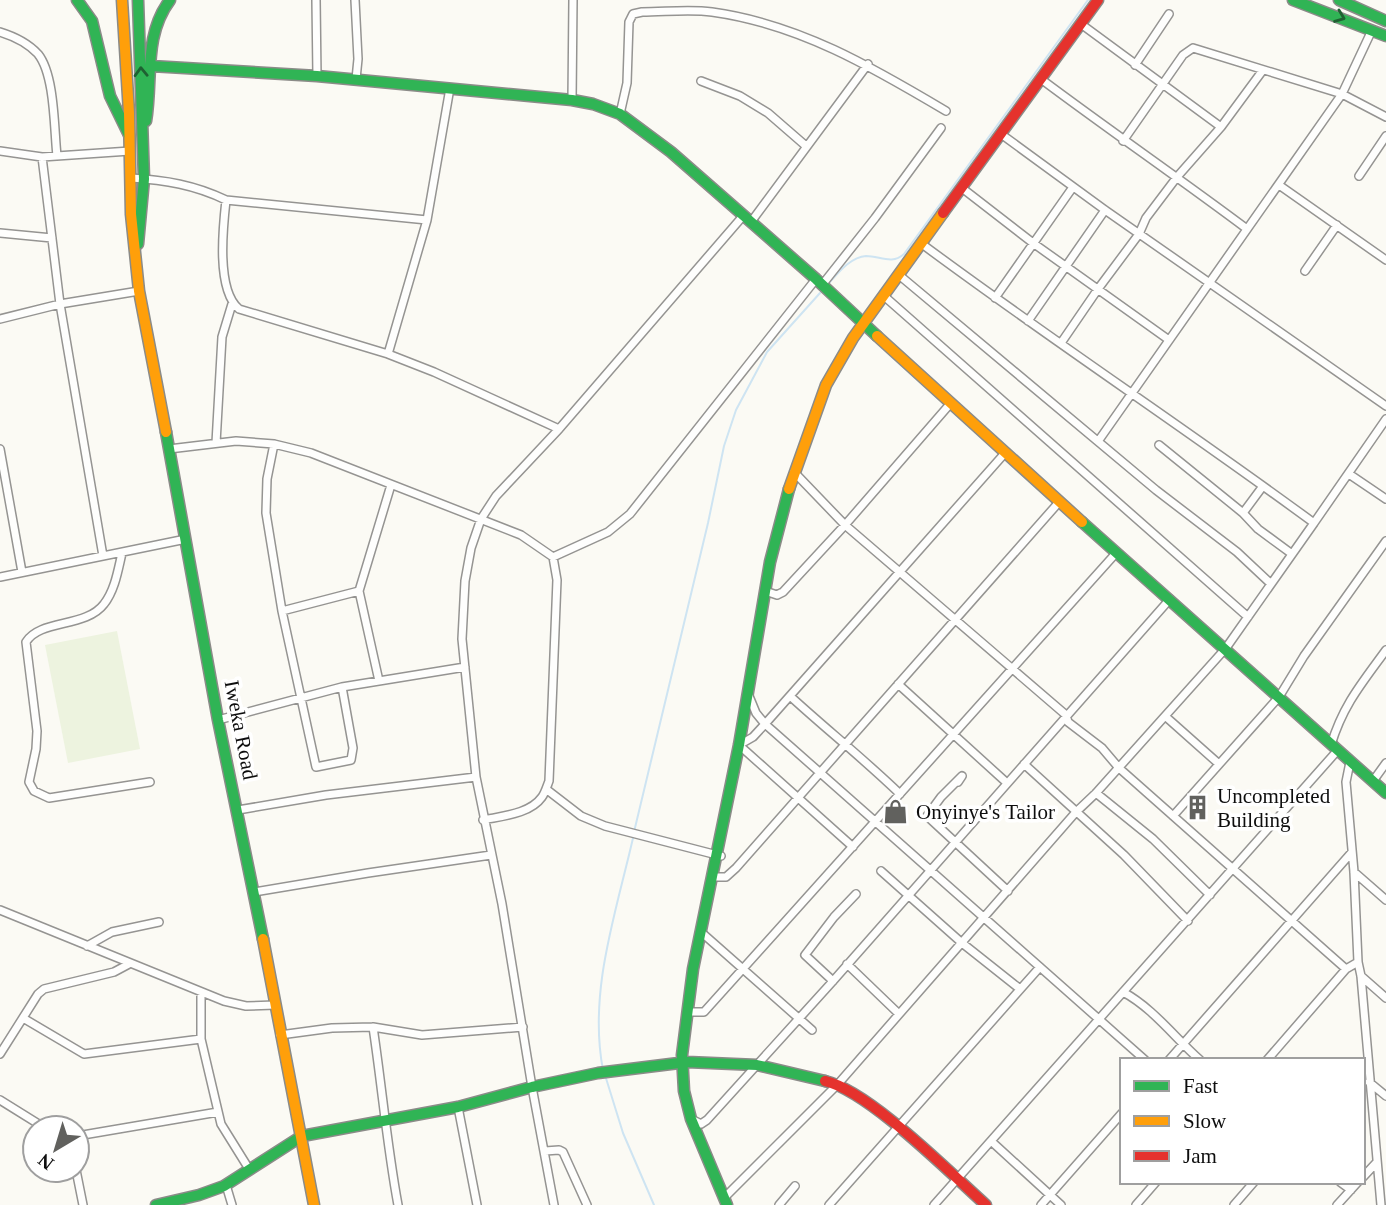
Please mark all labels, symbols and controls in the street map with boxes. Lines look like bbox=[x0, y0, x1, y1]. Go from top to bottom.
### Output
one-way arrow bbox=[1333, 9, 1345, 23]
one-way arrow bbox=[133, 66, 148, 77]
street label: Iweka Road bbox=[220, 678, 262, 782]
place label: Uncompleted Building bbox=[1217, 784, 1331, 832]
building icon: Uncompleted Building bbox=[1183, 794, 1211, 822]
shop icon: Onyinye's Tailor bbox=[882, 798, 910, 826]
place label: Onyinye's Tailor bbox=[916, 800, 1055, 824]
legend bbox=[1120, 1058, 1365, 1184]
text: Fast bbox=[1183, 1074, 1218, 1098]
text: Slow bbox=[1183, 1109, 1227, 1133]
north arrow bbox=[21, 1114, 91, 1184]
text: Jam bbox=[1183, 1144, 1217, 1168]
text: N bbox=[34, 1149, 58, 1175]

